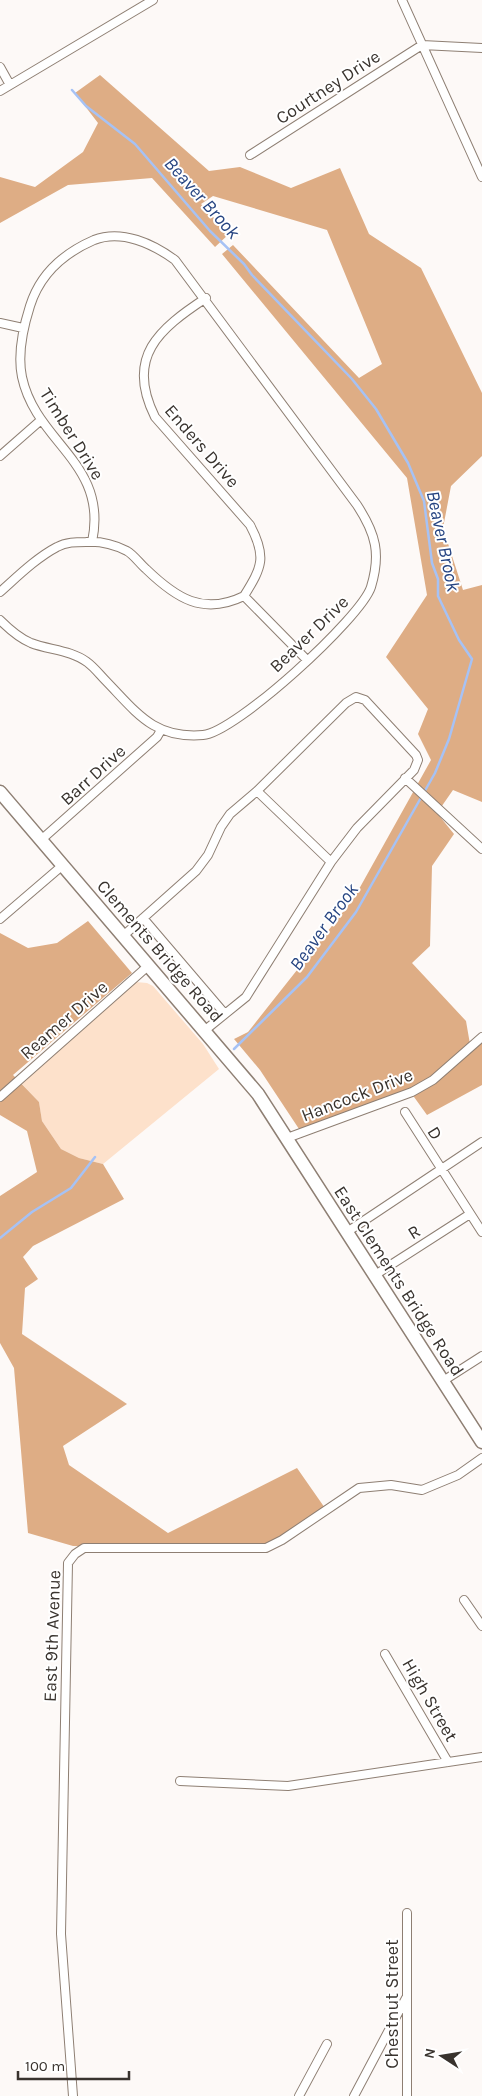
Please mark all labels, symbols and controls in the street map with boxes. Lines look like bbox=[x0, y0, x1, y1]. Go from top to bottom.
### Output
street label: Courtney Drive bbox=[272, 45, 384, 129]
water label: Beaver Brook bbox=[160, 153, 245, 244]
street label: Timber Drive bbox=[35, 384, 109, 484]
street label: Enders Drive bbox=[160, 400, 244, 492]
water label: Beaver Brook bbox=[422, 489, 464, 594]
street label: Beaver Drive bbox=[265, 591, 353, 677]
street label: Barr Drive bbox=[56, 740, 130, 810]
street label: Clements Bridge Road bbox=[92, 875, 228, 1027]
water label: Beaver Brook bbox=[285, 879, 363, 975]
street label: Reamer Drive bbox=[16, 976, 112, 1064]
street label: Hancock Drive bbox=[298, 1064, 416, 1126]
street label: D bbox=[423, 1122, 447, 1144]
street label: East Clements Bridge Road bbox=[329, 1182, 469, 1380]
street label: R bbox=[403, 1220, 425, 1244]
street label: East 9th Avenue bbox=[39, 1570, 65, 1702]
street label: High Street bbox=[397, 1655, 463, 1746]
street label: Chestnut Street bbox=[381, 1939, 403, 2069]
north arrow bbox=[417, 2031, 467, 2081]
text: N bbox=[420, 2047, 439, 2060]
scale bar bbox=[18, 2048, 129, 2080]
text: 100 m bbox=[25, 2057, 65, 2075]

